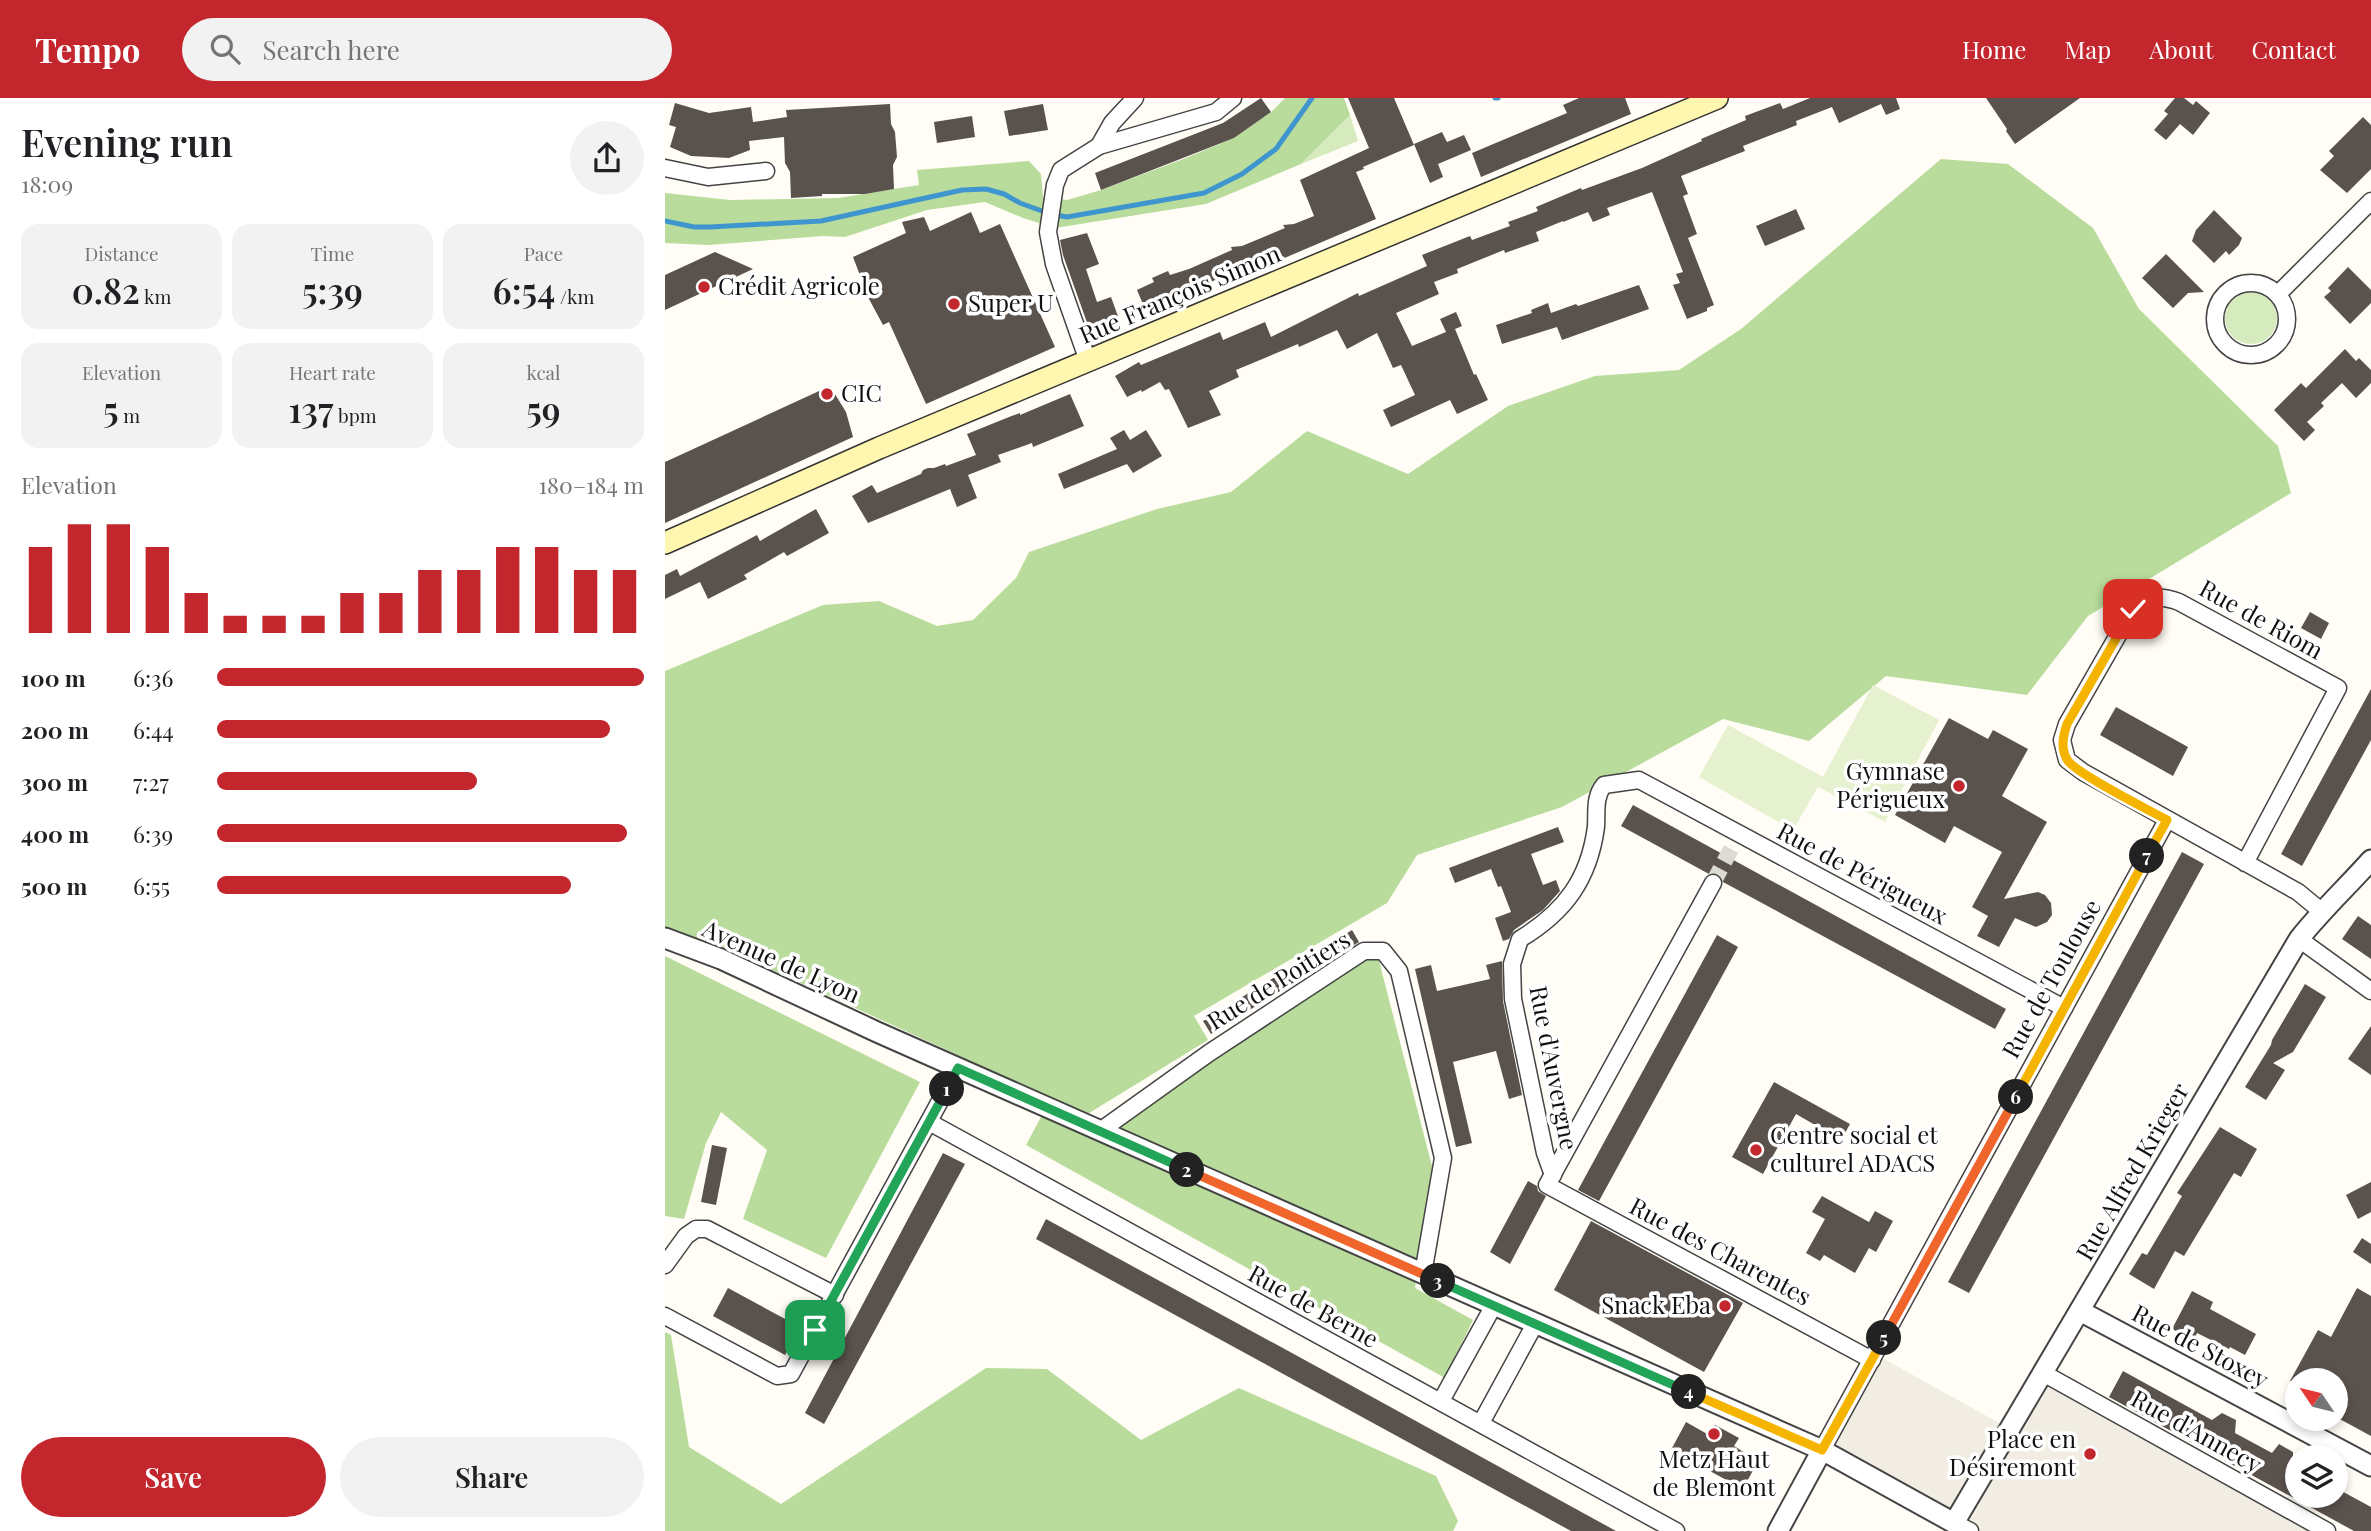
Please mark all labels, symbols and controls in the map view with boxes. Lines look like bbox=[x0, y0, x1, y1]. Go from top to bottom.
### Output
search box bbox=[182, 18, 672, 81]
text: Tempo bbox=[35, 27, 140, 71]
icon: search bbox=[206, 30, 244, 68]
text: Search here bbox=[262, 32, 400, 67]
text: Home bbox=[1962, 33, 2026, 65]
text: Map bbox=[2064, 33, 2111, 65]
text: About bbox=[2149, 33, 2213, 65]
text: Contact bbox=[2251, 33, 2336, 65]
text: Evening run bbox=[21, 116, 233, 167]
button: share bbox=[570, 121, 644, 195]
text: 18:09 bbox=[21, 168, 73, 199]
street label: Rue François Simon bbox=[1074, 236, 1285, 350]
text: Distance bbox=[84, 240, 159, 266]
text: Time bbox=[311, 240, 354, 266]
text: Pace bbox=[524, 240, 563, 266]
text: 0.82 bbox=[72, 266, 140, 313]
text: 5:39 bbox=[302, 266, 363, 313]
text: 6:54 bbox=[493, 266, 555, 313]
place label: Crédit Agricole bbox=[718, 269, 880, 301]
marker: Crédit Agricole bbox=[696, 279, 712, 295]
text: km bbox=[140, 283, 171, 309]
text: /km bbox=[555, 283, 594, 309]
place label: Super U bbox=[968, 286, 1054, 318]
marker: Super U bbox=[946, 296, 962, 312]
text: Elevation bbox=[82, 359, 161, 385]
text: Heart rate bbox=[289, 359, 376, 385]
text: kcal bbox=[526, 359, 561, 385]
place label: CIC bbox=[841, 376, 882, 408]
text: 5 bbox=[103, 385, 118, 432]
text: 137 bbox=[288, 385, 333, 432]
text: 59 bbox=[526, 385, 561, 432]
marker: CIC bbox=[819, 386, 835, 402]
text: m bbox=[118, 402, 140, 428]
text: bpm bbox=[333, 402, 377, 428]
text: Elevation bbox=[21, 469, 117, 500]
text: 180–184 m bbox=[539, 469, 644, 500]
street label: Rue de Riom bbox=[2194, 571, 2330, 665]
pin bbox=[2103, 579, 2163, 639]
icon: check bbox=[2114, 590, 2152, 628]
text: 100 m bbox=[21, 662, 86, 693]
text: 6:36 bbox=[133, 662, 173, 693]
text: 200 m bbox=[21, 714, 89, 745]
text: 6:44 bbox=[133, 714, 174, 745]
place label: Gymnase Périgueux bbox=[1836, 754, 1946, 814]
text: 300 m bbox=[21, 766, 88, 797]
text: 7:27 bbox=[133, 766, 169, 797]
marker: Gymnase Périgueux bbox=[1951, 778, 1967, 794]
street label: Rue de Périgueux bbox=[1772, 814, 1954, 931]
text: 400 m bbox=[21, 818, 89, 849]
text: 6:39 bbox=[133, 818, 173, 849]
pin: 7 bbox=[2129, 838, 2165, 874]
text: 7 bbox=[2142, 842, 2151, 868]
text: 500 m bbox=[21, 870, 87, 901]
text: 6:55 bbox=[133, 870, 170, 901]
street label: Rue de Toulouse bbox=[1993, 893, 2107, 1063]
street label: Avenue de Lyon bbox=[697, 911, 866, 1009]
street label: Rue de Poitiers bbox=[1200, 923, 1355, 1036]
street label: Rue d'Auvergne bbox=[1523, 983, 1587, 1152]
pin: 1 bbox=[929, 1072, 965, 1107]
text: 1 bbox=[943, 1075, 950, 1101]
street label: Rue Alfred Krieger bbox=[2067, 1076, 2195, 1266]
pin: 6 bbox=[1999, 1080, 2033, 1114]
text: 6 bbox=[2010, 1083, 2021, 1109]
place label: Centre social et culturel ADACS bbox=[1770, 1118, 1938, 1178]
marker: Centre social et culturel ADACS bbox=[1748, 1142, 1764, 1158]
pin: 2 bbox=[1169, 1152, 1205, 1188]
text: 2 bbox=[1182, 1156, 1191, 1182]
street label: Rue des Charentes bbox=[1625, 1189, 1817, 1312]
street label: Rue de Berne bbox=[1243, 1256, 1385, 1354]
pin: 3 bbox=[1421, 1264, 1455, 1298]
text: 3 bbox=[1433, 1267, 1442, 1293]
place label: Snack Eba bbox=[1601, 1288, 1711, 1320]
street label: Rue de Stoxey bbox=[2127, 1296, 2275, 1395]
marker: Snack Eba bbox=[1717, 1298, 1733, 1314]
pin bbox=[785, 1300, 845, 1360]
icon: arrive bbox=[796, 1311, 834, 1349]
pin: 5 bbox=[1867, 1320, 1901, 1356]
text: 5 bbox=[1879, 1324, 1888, 1350]
north arrow bbox=[2285, 1368, 2349, 1432]
map controls bbox=[2285, 1368, 2348, 1508]
pin: 4 bbox=[1671, 1374, 1707, 1410]
text: 4 bbox=[1683, 1378, 1694, 1404]
street label: Rue d'Annecy bbox=[2126, 1381, 2268, 1479]
place label: Place en Désiremont bbox=[1949, 1422, 2077, 1482]
marker: Metz Haut de Blemont bbox=[1706, 1426, 1722, 1442]
button: Save bbox=[21, 1437, 326, 1517]
button: Share bbox=[340, 1437, 644, 1517]
place label: Metz Haut de Blemont bbox=[1653, 1442, 1776, 1502]
button: layers bbox=[2285, 1445, 2348, 1508]
marker: Place en Désiremont bbox=[2082, 1446, 2098, 1462]

